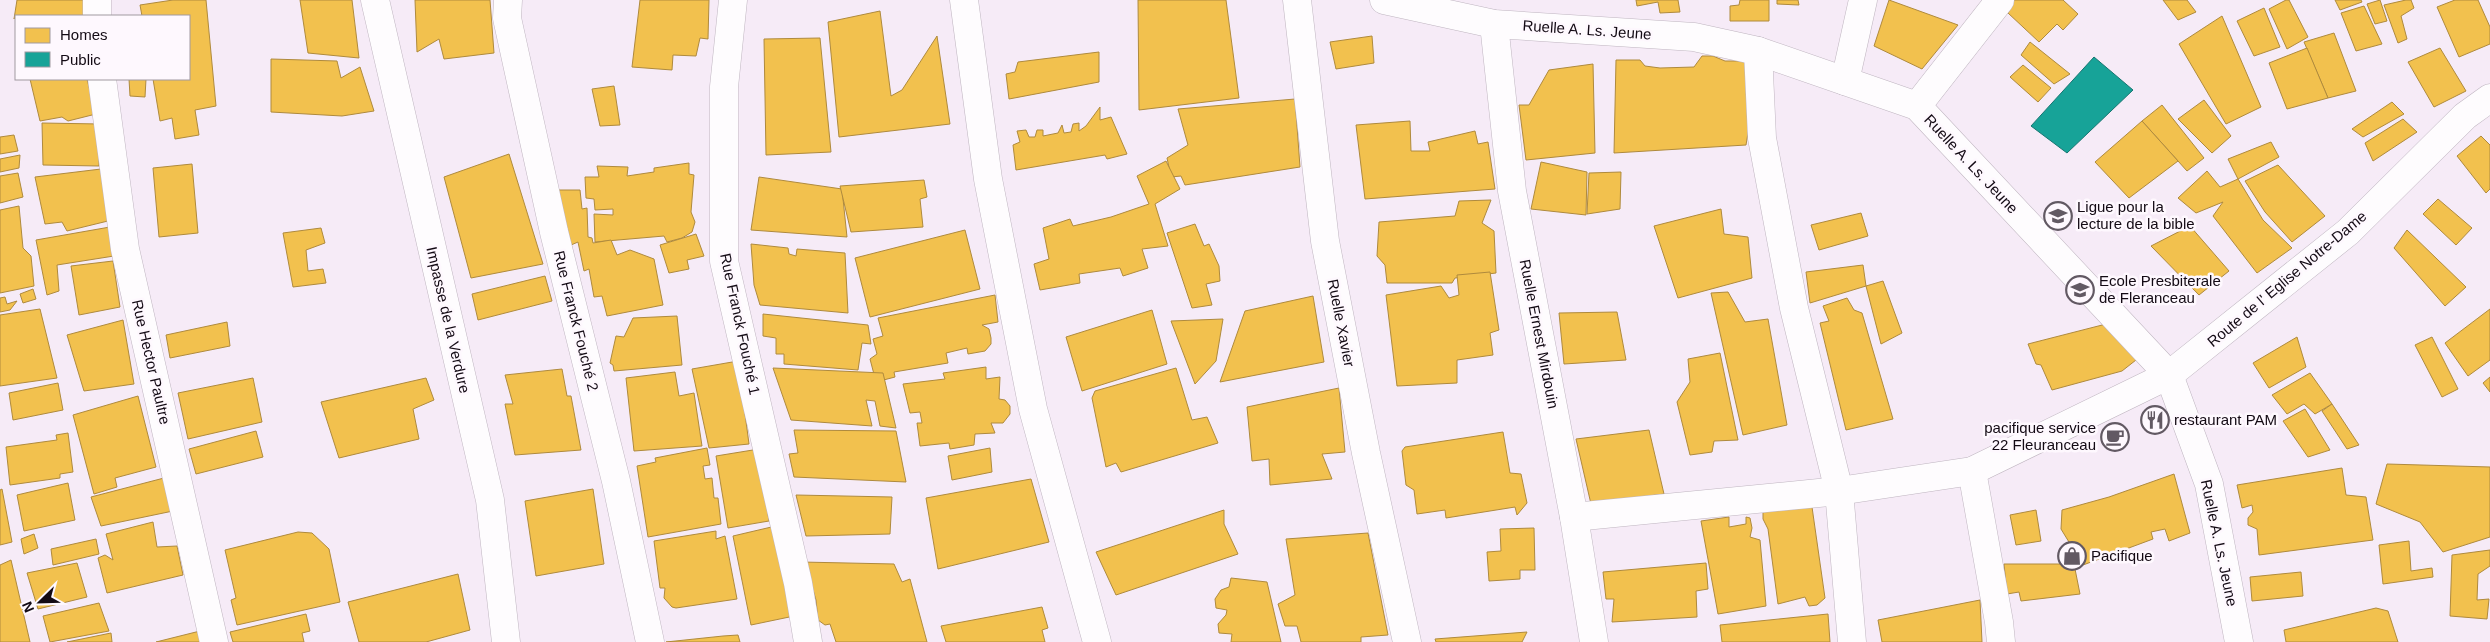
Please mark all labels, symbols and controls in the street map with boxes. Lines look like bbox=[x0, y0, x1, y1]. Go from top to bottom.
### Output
legend bbox=[15, 15, 190, 80]
street label: Ruelle A. Ls. Jeune bbox=[1522, 17, 1652, 42]
text: Homes bbox=[60, 26, 108, 43]
text: Public bbox=[60, 51, 101, 68]
street label: Ruelle A. Ls. Jeune bbox=[1921, 111, 2022, 217]
place label: Ligue pour la lecture de la bible bbox=[2077, 198, 2195, 232]
school or university icon: Ligue pour la lecture de la bible bbox=[2043, 201, 2073, 231]
street label: Route de l' Eglise Notre-Dame bbox=[2204, 207, 2370, 350]
street label: Impasse de la Verdure bbox=[423, 245, 474, 395]
street label: Rue Franck Fouché 2 bbox=[551, 249, 602, 393]
street label: Rue Franck Fouché 1 bbox=[717, 252, 764, 396]
street label: Ruelle Ernest Mirdouin bbox=[1517, 258, 1562, 410]
place label: Ecole Presbiterale de Fleranceau bbox=[2099, 272, 2221, 306]
school or university icon: Ecole Presbiterale de Fleranceau bbox=[2065, 275, 2095, 305]
street label: Ruelle Xavier bbox=[1325, 277, 1358, 368]
street label: Rue Hector Paultre bbox=[129, 298, 174, 426]
restaurant icon: restaurant PAM bbox=[2140, 405, 2170, 435]
place label: restaurant PAM bbox=[2174, 411, 2277, 428]
place label: pacifique service 22 Fleuranceau bbox=[1984, 419, 2096, 453]
cafe icon: pacifique service 22 Fleuranceau bbox=[2100, 422, 2130, 452]
street label: Ruelle A. Ls. Jeune bbox=[2198, 478, 2241, 608]
shop icon: Pacifique bbox=[2057, 541, 2087, 571]
place label: Pacifique bbox=[2091, 547, 2153, 564]
north arrow bbox=[15, 577, 65, 627]
text: N bbox=[19, 599, 37, 615]

